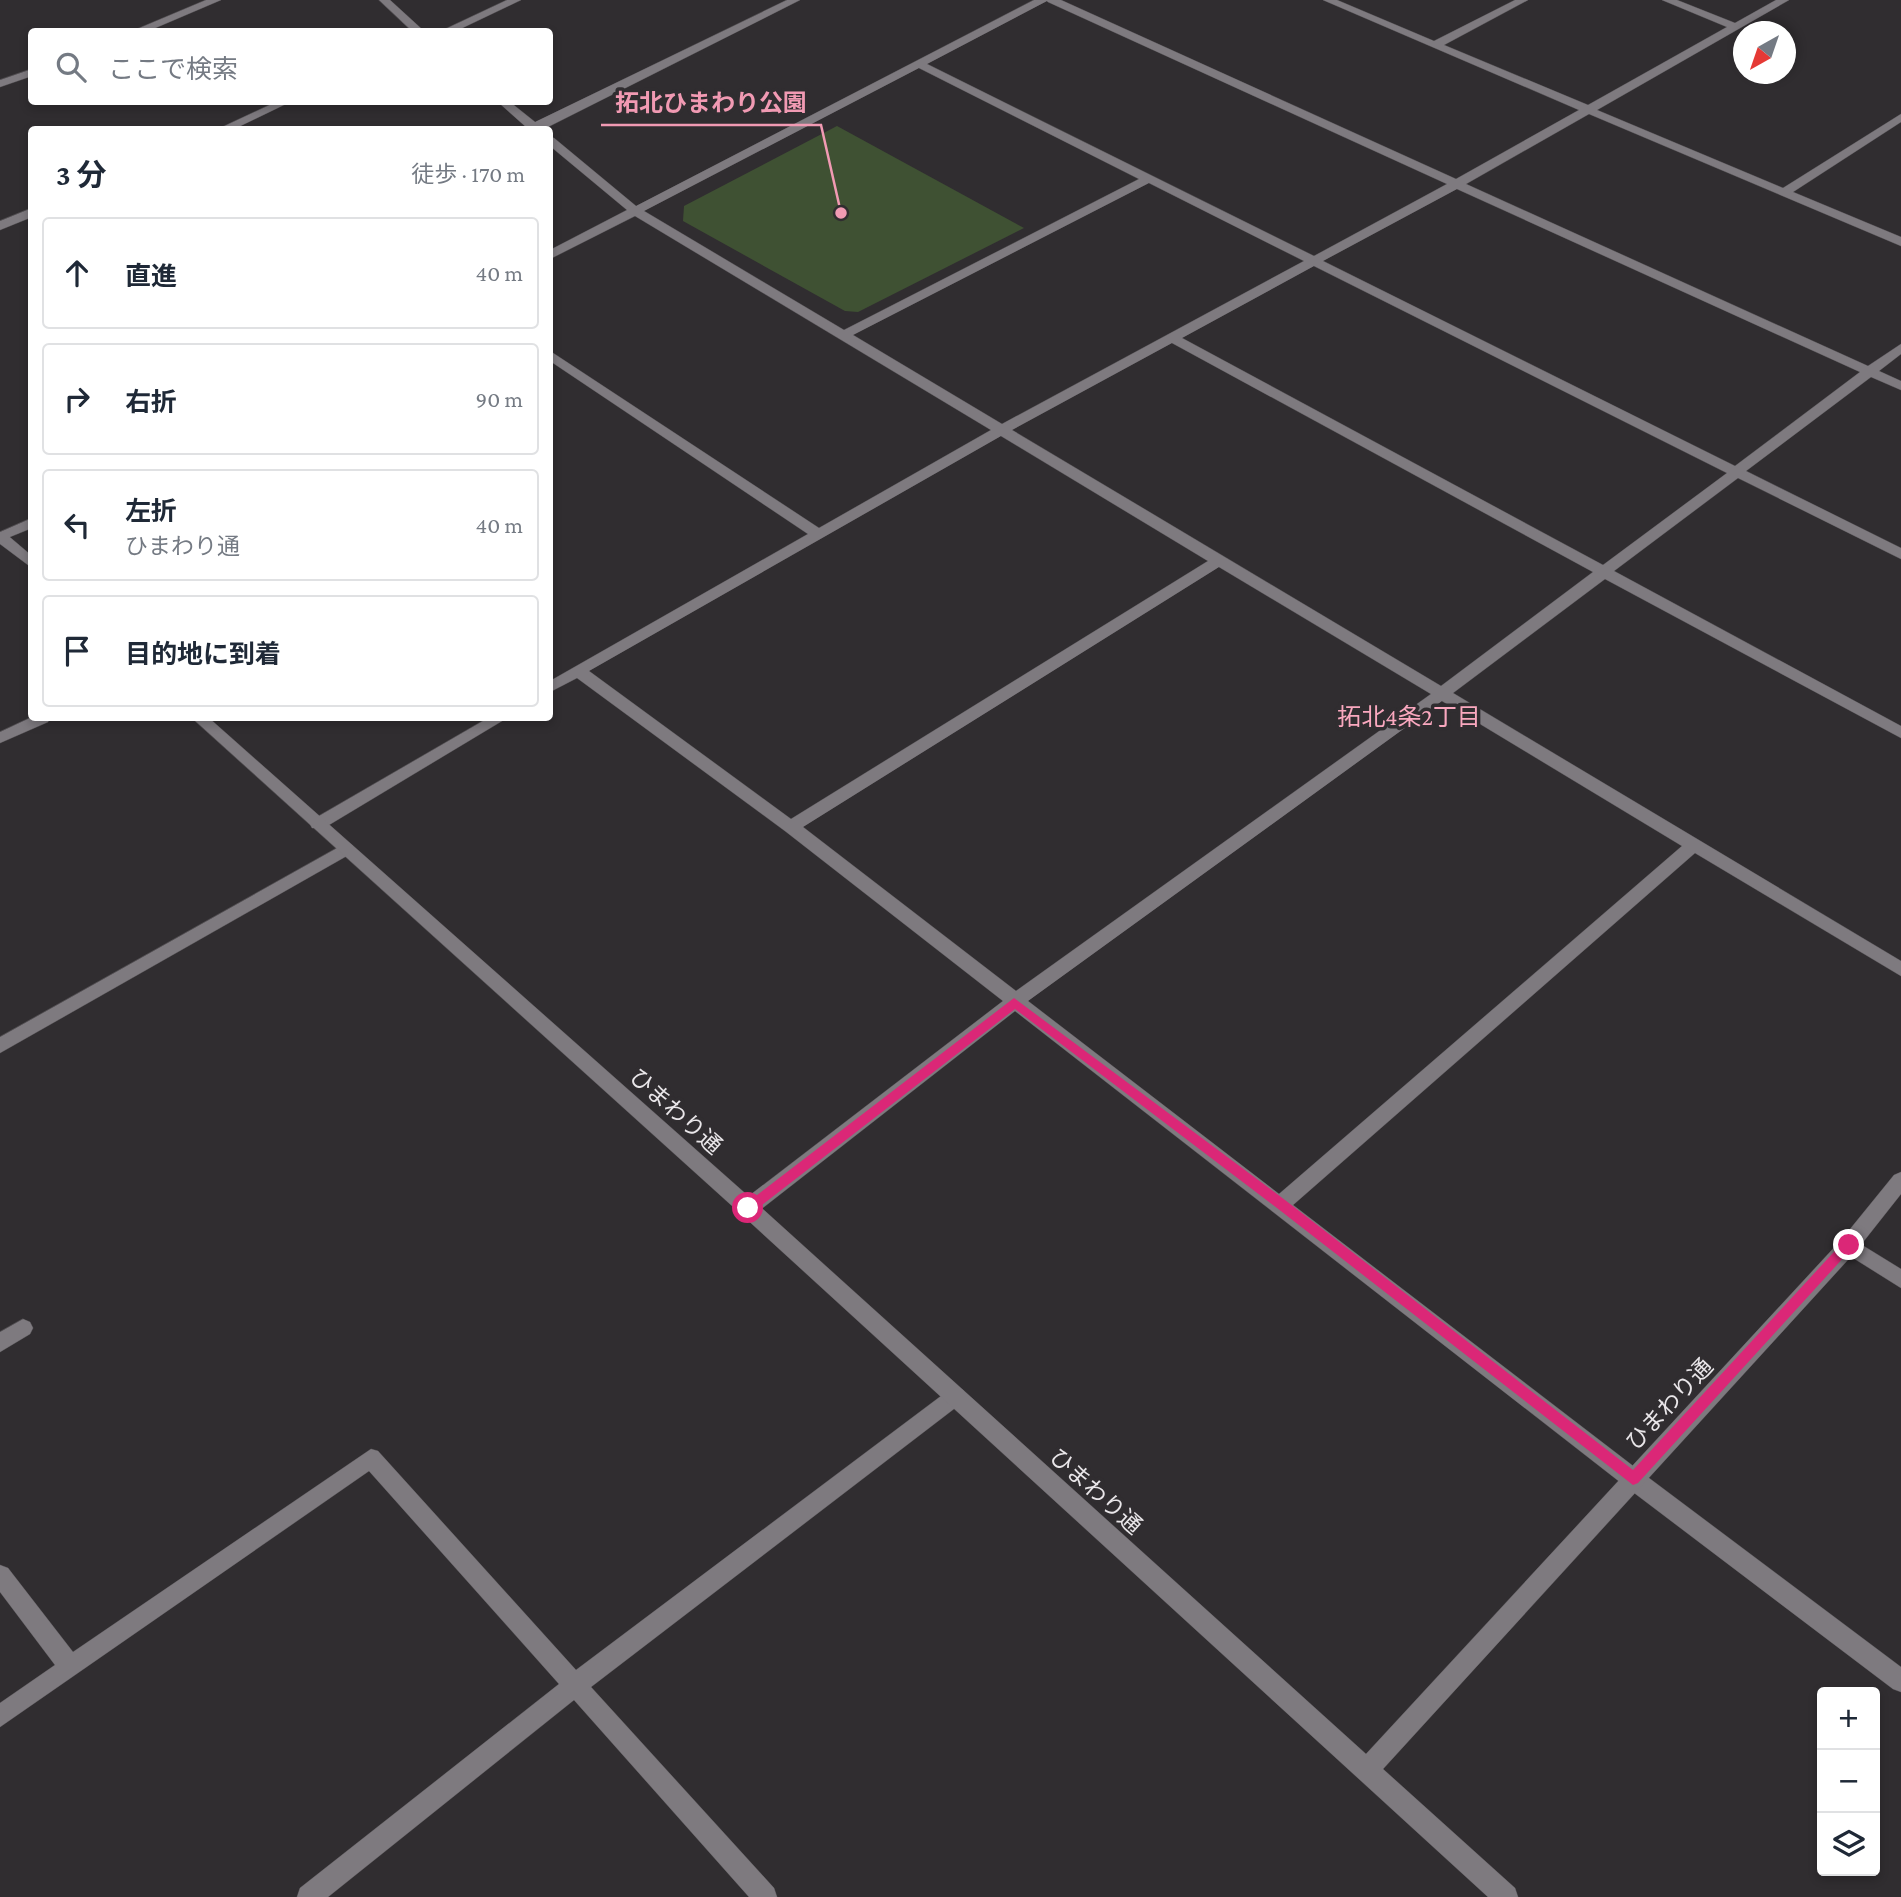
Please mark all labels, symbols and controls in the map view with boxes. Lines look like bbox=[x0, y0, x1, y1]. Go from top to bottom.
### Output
north arrow bbox=[1733, 21, 1796, 84]
search box bbox=[28, 28, 553, 105]
icon: search bbox=[52, 48, 90, 86]
text: ここで検索 bbox=[108, 55, 238, 84]
callout: 拓北ひまわり公園 bbox=[601, 80, 821, 125]
text: 拓北ひまわり公園 bbox=[615, 89, 807, 116]
text: 3 分 bbox=[56, 158, 106, 191]
text: 徒歩 · 170 m bbox=[411, 161, 525, 187]
icon: ahead bbox=[58, 254, 96, 292]
text: 40 m bbox=[475, 260, 523, 286]
text: 直進 bbox=[125, 262, 177, 291]
icon: right bbox=[58, 380, 96, 418]
text: 90 m bbox=[476, 386, 523, 412]
text: 右折 bbox=[125, 388, 177, 417]
text: 左折 bbox=[125, 497, 177, 526]
icon: left bbox=[58, 506, 96, 544]
text: 40 m bbox=[475, 512, 523, 538]
text: ひまわり通 bbox=[125, 533, 240, 559]
icon: arrive bbox=[58, 632, 96, 670]
text: 目的地に到着 bbox=[125, 640, 281, 669]
district label: 拓北4条2丁目 bbox=[1337, 703, 1481, 730]
street label: ひまわり通 bbox=[625, 1063, 727, 1159]
route start bbox=[732, 1192, 763, 1223]
route end bbox=[1833, 1229, 1864, 1260]
street label: ひまわり通 bbox=[1620, 1353, 1718, 1455]
street label: ひまわり通 bbox=[1045, 1443, 1147, 1539]
map controls bbox=[1817, 1687, 1880, 1876]
button: + bbox=[1817, 1687, 1880, 1750]
button: − bbox=[1817, 1750, 1880, 1813]
button: layers bbox=[1817, 1813, 1880, 1876]

